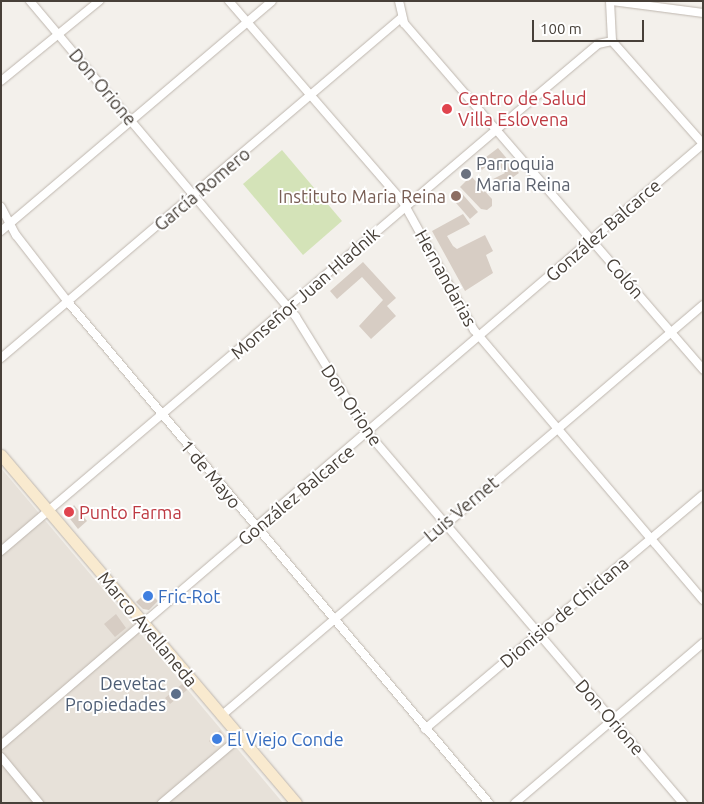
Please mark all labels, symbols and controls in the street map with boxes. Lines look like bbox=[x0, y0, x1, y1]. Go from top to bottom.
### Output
scale bar bbox=[534, 10, 646, 42]
text: 100 m bbox=[540, 20, 582, 37]
street label: Don Orione bbox=[65, 44, 141, 130]
place label: Centro de Salud Villa Eslovena bbox=[458, 88, 587, 130]
marker: Centro de Salud Villa Eslovena bbox=[440, 102, 454, 116]
street label: García Romero bbox=[150, 143, 254, 235]
place label: Parroquia Maria Reina bbox=[476, 153, 570, 195]
marker: Parroquia Maria Reina bbox=[460, 168, 472, 180]
street label: González Balcarce bbox=[541, 174, 665, 286]
place label: Instituto Maria Reina bbox=[278, 185, 446, 207]
marker: Instituto Maria Reina bbox=[450, 190, 462, 202]
street label: Monseñor Juan Hladnik bbox=[226, 223, 384, 363]
street label: Hernandarias bbox=[411, 226, 481, 330]
street label: Colón bbox=[601, 253, 649, 303]
street label: Don Orione bbox=[317, 360, 387, 450]
street label: 1 de Mayo bbox=[176, 435, 246, 513]
street label: González Balcarce bbox=[233, 440, 359, 550]
street label: Luis Vernet bbox=[419, 472, 503, 546]
place label: Punto Farma bbox=[79, 501, 182, 523]
marker: Punto Farma bbox=[63, 506, 75, 518]
street label: Dionisio de Chiclana bbox=[495, 552, 633, 672]
street label: Marco Avellaneda bbox=[94, 567, 202, 691]
place label: Fric-Rot bbox=[158, 585, 220, 607]
marker: Fric-Rot bbox=[142, 590, 154, 602]
place label: Devetac Propiedades bbox=[65, 673, 166, 716]
street label: Don Orione bbox=[571, 675, 649, 759]
marker: Devetac Propiedades bbox=[170, 688, 182, 700]
place label: El Viejo Conde bbox=[227, 728, 344, 750]
marker: El Viejo Conde bbox=[211, 733, 223, 745]

